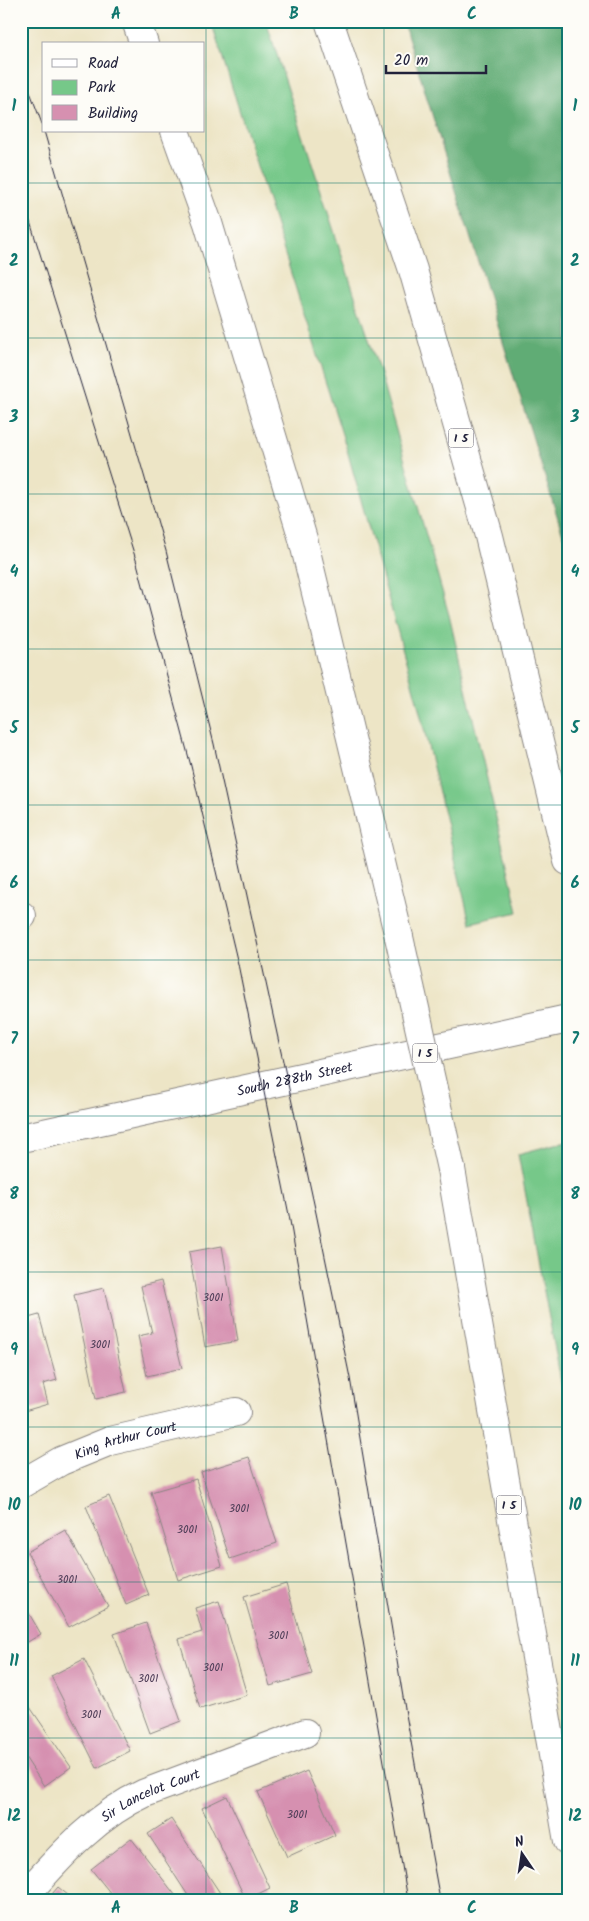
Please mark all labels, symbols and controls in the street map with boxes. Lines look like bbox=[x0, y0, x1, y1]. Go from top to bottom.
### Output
text: A bbox=[111, 2, 121, 27]
text: B bbox=[289, 2, 299, 27]
text: C bbox=[467, 2, 477, 27]
legend bbox=[42, 42, 205, 132]
scale bar bbox=[386, 42, 486, 74]
text: 20 m bbox=[394, 49, 428, 73]
text: Road bbox=[88, 52, 119, 76]
text: Park bbox=[88, 76, 116, 100]
text: 1 bbox=[12, 94, 17, 119]
text: 1 bbox=[573, 94, 578, 119]
text: Building bbox=[88, 102, 138, 126]
text: 2 bbox=[9, 249, 19, 274]
text: 2 bbox=[570, 249, 580, 274]
text: 3 bbox=[9, 405, 19, 430]
text: 3 bbox=[570, 405, 580, 430]
road number: I 5 bbox=[448, 428, 474, 448]
text: 4 bbox=[10, 560, 19, 585]
text: 4 bbox=[571, 560, 580, 585]
text: 5 bbox=[9, 716, 20, 741]
text: 5 bbox=[570, 716, 581, 741]
text: 6 bbox=[10, 871, 19, 896]
text: 6 bbox=[571, 871, 580, 896]
text: 7 bbox=[10, 1027, 18, 1052]
text: 7 bbox=[571, 1027, 579, 1052]
road number: I 5 bbox=[412, 1044, 438, 1062]
street label: South 288th Street bbox=[235, 1056, 355, 1103]
text: 8 bbox=[9, 1182, 19, 1207]
text: 8 bbox=[570, 1182, 580, 1207]
house number: 3001 bbox=[203, 1289, 223, 1307]
house number: 3001 bbox=[90, 1336, 110, 1354]
text: 9 bbox=[10, 1338, 18, 1363]
text: 9 bbox=[571, 1338, 579, 1363]
street label: King Arthur Court bbox=[71, 1416, 179, 1466]
text: 10 bbox=[7, 1493, 21, 1518]
text: 10 bbox=[568, 1493, 582, 1518]
road number: I 5 bbox=[496, 1496, 522, 1514]
house number: 3001 bbox=[229, 1500, 249, 1518]
house number: 3001 bbox=[177, 1521, 197, 1539]
house number: 3001 bbox=[57, 1571, 77, 1589]
house number: 3001 bbox=[268, 1627, 288, 1645]
text: 11 bbox=[9, 1649, 19, 1674]
text: 11 bbox=[570, 1649, 580, 1674]
house number: 3001 bbox=[203, 1659, 223, 1677]
house number: 3001 bbox=[138, 1670, 158, 1688]
house number: 3001 bbox=[81, 1706, 101, 1724]
street label: Sir Lancelot Court bbox=[96, 1763, 204, 1828]
text: 12 bbox=[7, 1804, 21, 1829]
text: 12 bbox=[568, 1804, 582, 1829]
house number: 3001 bbox=[287, 1806, 307, 1824]
north arrow bbox=[496, 1828, 546, 1878]
text: N bbox=[513, 1831, 526, 1854]
text: A bbox=[111, 1896, 121, 1921]
text: B bbox=[289, 1896, 299, 1921]
text: C bbox=[467, 1896, 477, 1921]

